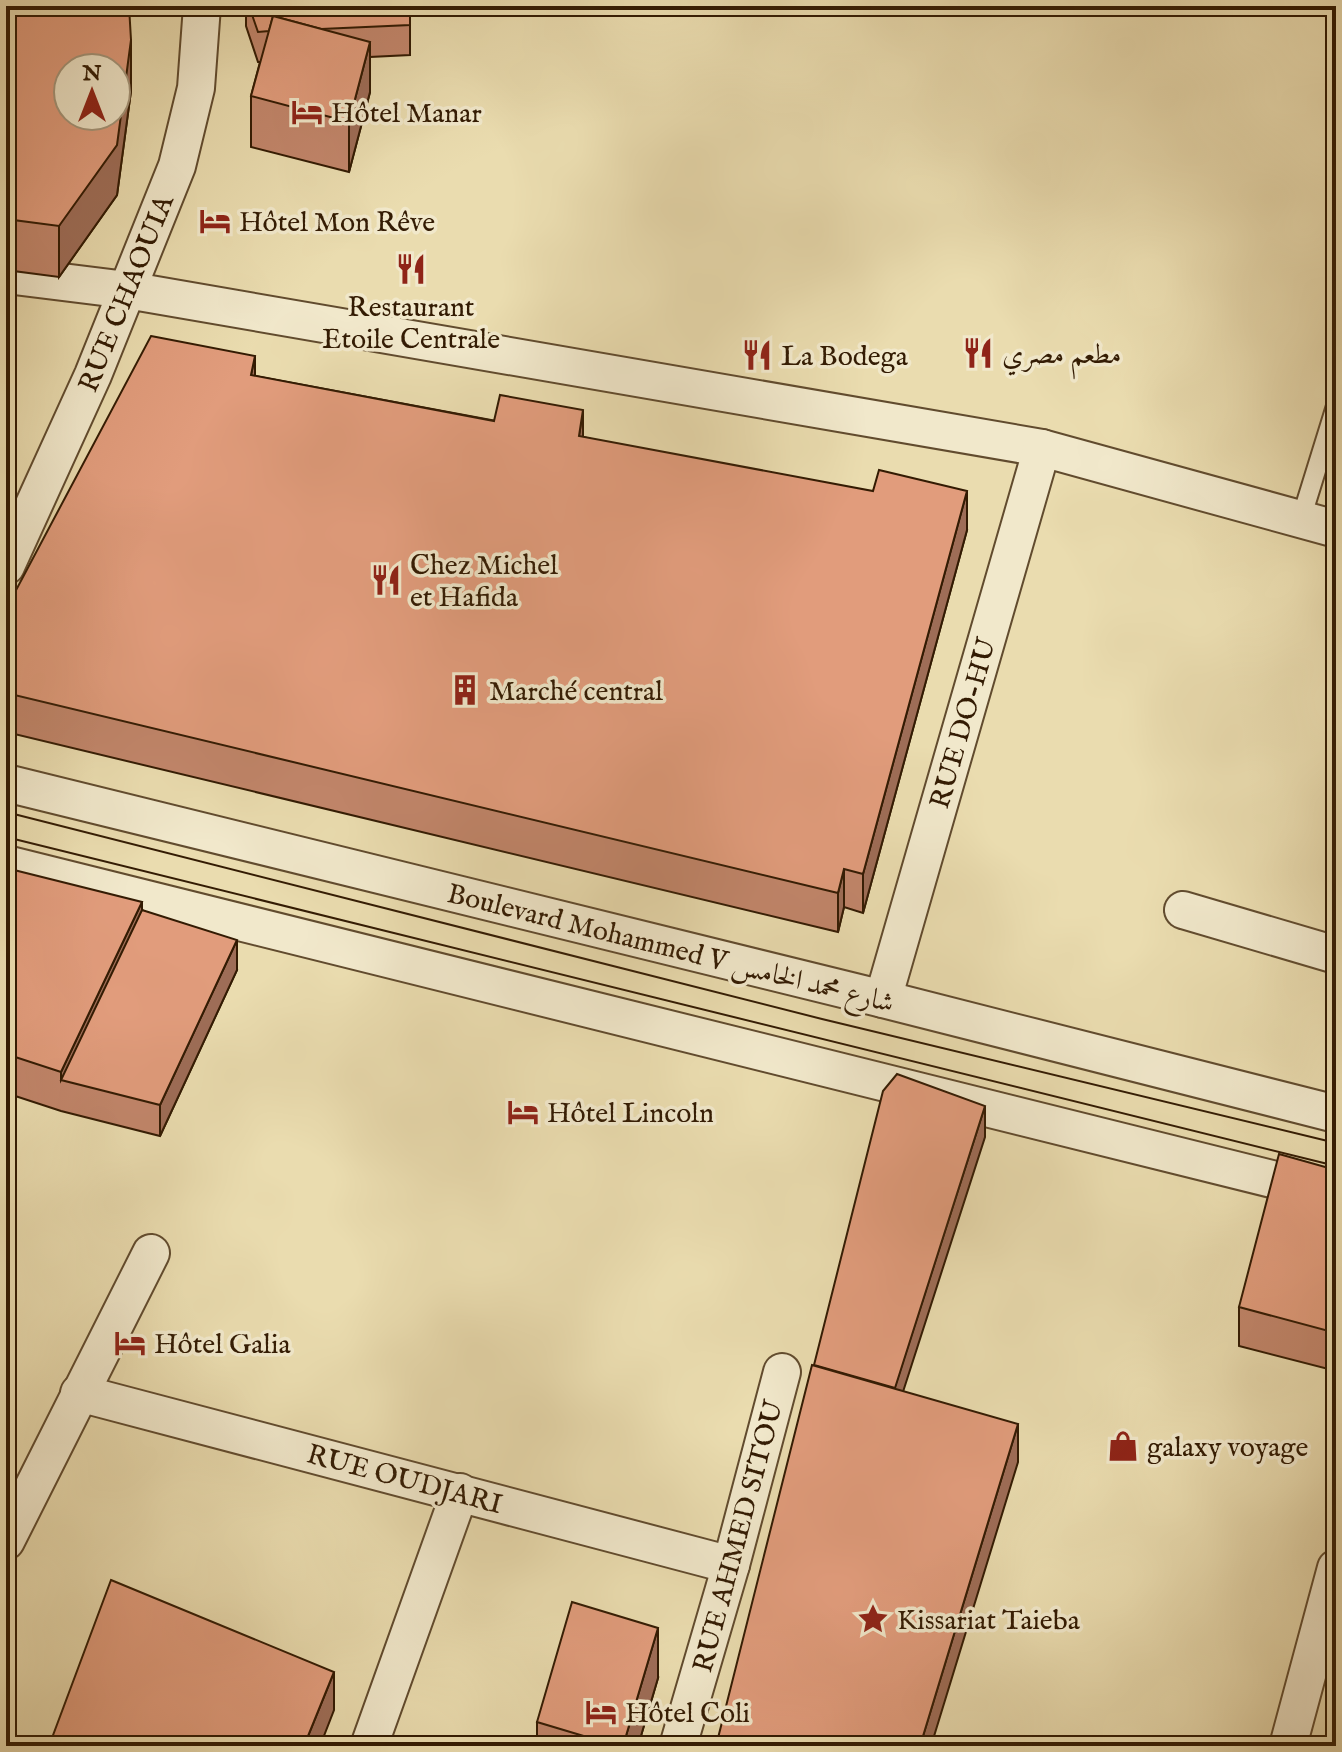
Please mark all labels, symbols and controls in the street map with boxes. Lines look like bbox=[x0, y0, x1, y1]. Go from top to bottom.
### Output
north arrow bbox=[52, 52, 132, 132]
text: N bbox=[81, 60, 102, 88]
hotel icon: Hôtel Manar bbox=[290, 95, 324, 129]
place label: Hôtel Manar bbox=[331, 97, 482, 132]
street label: RUE CHAOUIA bbox=[72, 189, 183, 398]
hotel icon: Hôtel Mon Rêve bbox=[198, 204, 232, 238]
place label: Hôtel Mon Rêve bbox=[239, 206, 435, 241]
restaurant icon: Restaurant Etoile Centrale bbox=[394, 252, 428, 286]
place label: Restaurant Etoile Centrale bbox=[322, 291, 500, 358]
restaurant icon: مطعم مصري bbox=[961, 336, 995, 370]
restaurant icon: La Bodega bbox=[740, 338, 774, 372]
place label: مطعم مصري bbox=[1002, 338, 1121, 380]
place label: La Bodega bbox=[781, 340, 909, 375]
place label: Chez Michel et Hafida bbox=[410, 549, 558, 616]
restaurant icon: Chez Michel et Hafida bbox=[369, 563, 403, 597]
street label: RUE DO-HU bbox=[923, 634, 1006, 813]
building icon: Marché central bbox=[448, 673, 482, 707]
place label: Marché central bbox=[489, 675, 663, 710]
street label: Boulevard Mohammed V شارع محمد الخامس bbox=[442, 877, 898, 1026]
hotel icon: Hôtel Lincoln bbox=[506, 1095, 540, 1129]
place label: Hôtel Lincoln bbox=[547, 1097, 714, 1132]
hotel icon: Hôtel Galia bbox=[113, 1326, 147, 1360]
place label: Hôtel Galia bbox=[154, 1328, 291, 1363]
street label: RUE AHMED SITOU bbox=[686, 1397, 793, 1676]
shop icon: galaxy voyage bbox=[1106, 1429, 1140, 1463]
place label: galaxy voyage bbox=[1147, 1431, 1308, 1466]
street label: RUE OUDJARI bbox=[303, 1438, 506, 1523]
place icon: Kissariat Taieba bbox=[856, 1602, 890, 1636]
place label: Kissariat Taieba bbox=[897, 1604, 1081, 1639]
hotel icon: Hôtel Coli bbox=[584, 1695, 618, 1729]
place label: Hôtel Coli bbox=[625, 1697, 750, 1732]

